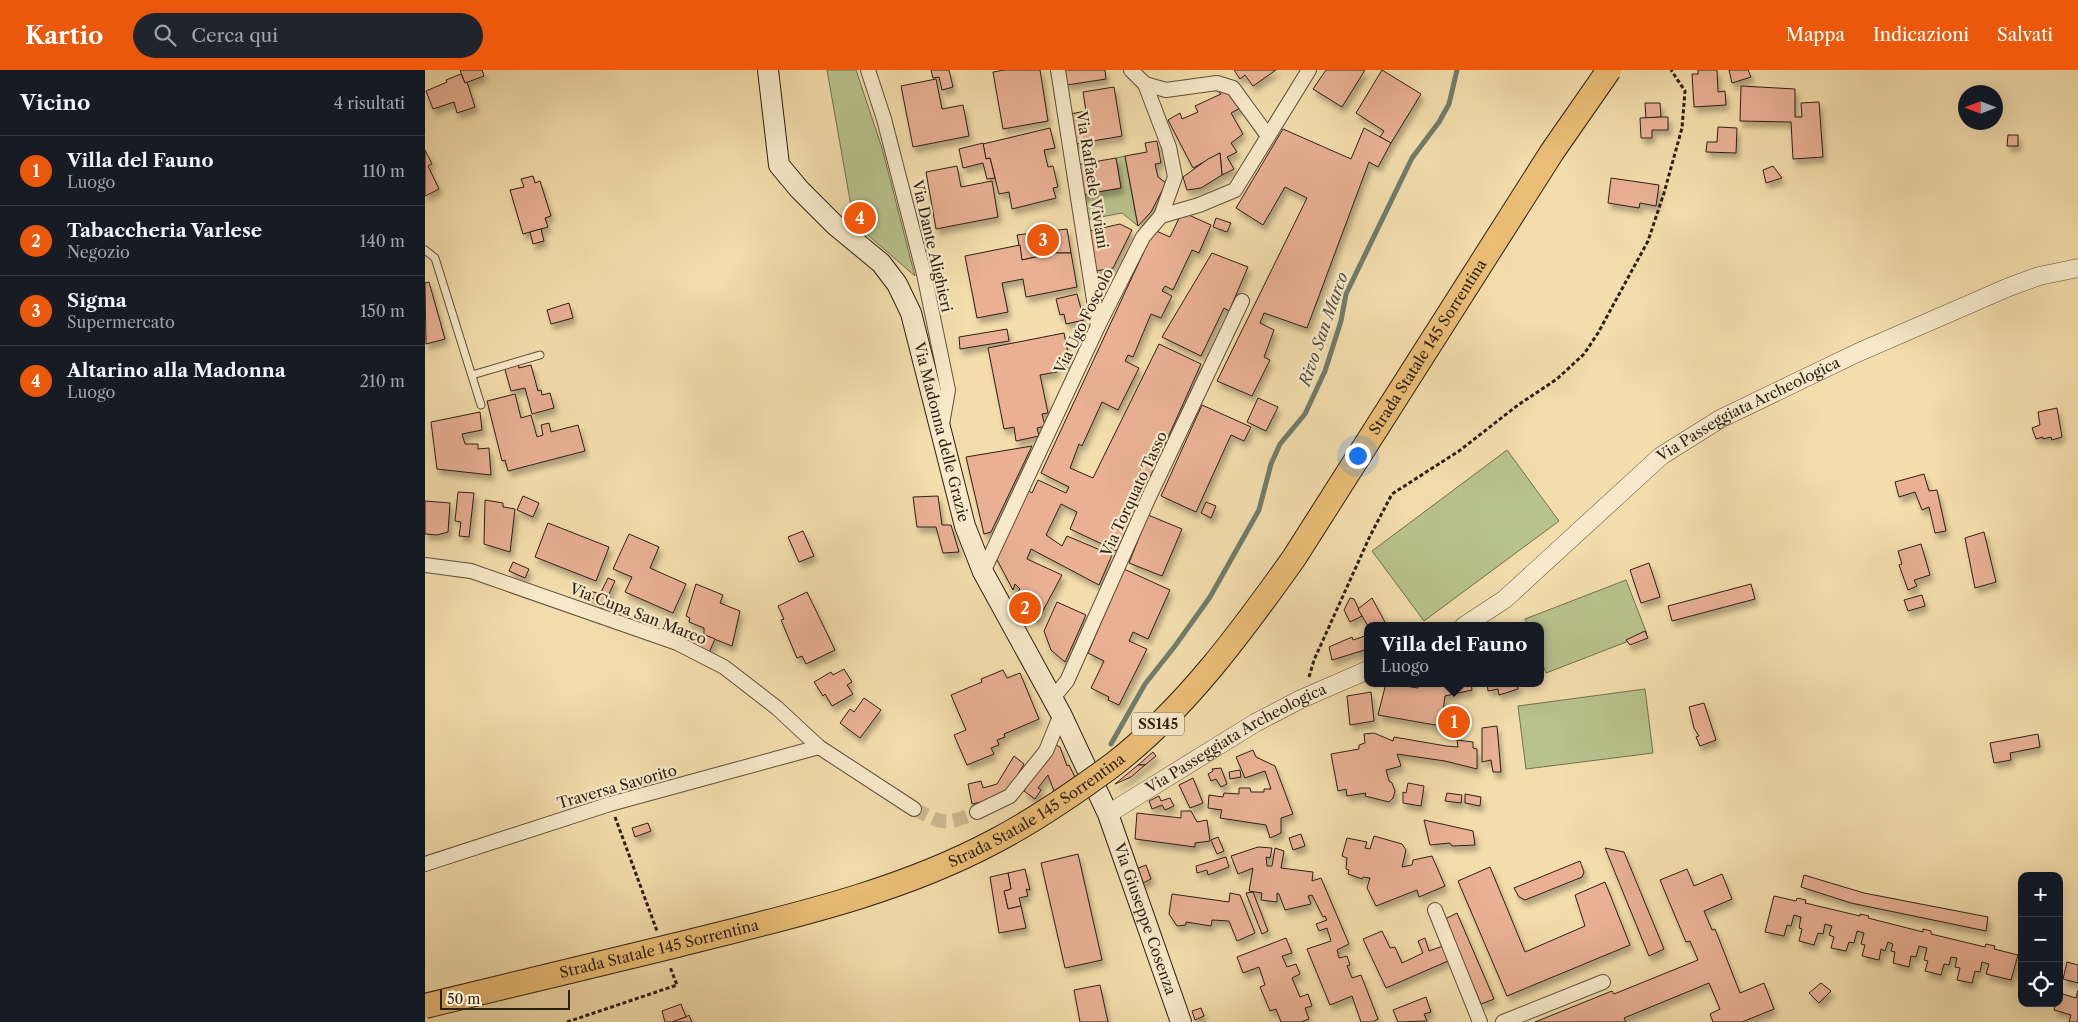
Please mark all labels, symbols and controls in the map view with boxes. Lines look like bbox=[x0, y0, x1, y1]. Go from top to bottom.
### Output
search box bbox=[133, 13, 483, 58]
text: Kartio bbox=[25, 21, 103, 50]
icon: search bbox=[151, 21, 179, 49]
text: Cerca qui bbox=[191, 24, 278, 47]
text: Mappa bbox=[1786, 24, 1845, 46]
text: Indicazioni bbox=[1873, 24, 1969, 46]
text: Salvati bbox=[1997, 24, 2053, 46]
north arrow bbox=[1958, 85, 2003, 130]
text: Vicino bbox=[20, 90, 90, 115]
text: 4 risultati bbox=[334, 93, 405, 113]
street label: Via Raffaele Viviani bbox=[1072, 109, 1113, 250]
text: Villa del Fauno bbox=[67, 149, 213, 172]
text: 1 bbox=[32, 161, 40, 181]
text: 110 m bbox=[362, 161, 405, 181]
text: Luogo bbox=[67, 172, 115, 192]
street label: Via Dante Alighieri bbox=[908, 177, 957, 314]
pin: 4 bbox=[844, 199, 876, 237]
text: Tabaccheria Varlese bbox=[67, 219, 262, 242]
pin: 3 bbox=[1027, 221, 1059, 259]
text: 2 bbox=[31, 231, 41, 251]
text: 140 m bbox=[360, 231, 405, 251]
text: Negozio bbox=[67, 242, 130, 262]
street label: Strada Statale 145 Sorrentina bbox=[1365, 255, 1490, 438]
street label: Via Ugo Foscolo bbox=[1049, 265, 1117, 377]
water label: Rivo San Marco bbox=[1294, 269, 1352, 390]
text: Sigma bbox=[67, 289, 127, 312]
text: 3 bbox=[31, 301, 41, 321]
text: 150 m bbox=[360, 301, 405, 321]
text: Supermercato bbox=[67, 312, 175, 332]
street label: Via Madonna delle Grazie bbox=[910, 339, 974, 524]
street label: Via Passeggiata Archeologica bbox=[1652, 353, 1843, 466]
text: Altarino alla Madonna bbox=[67, 359, 286, 382]
text: 4 bbox=[31, 371, 41, 391]
text: 210 m bbox=[360, 371, 405, 391]
text: Luogo bbox=[67, 382, 115, 402]
street label: Via Torquato Tasso bbox=[1096, 428, 1171, 560]
your location bbox=[1345, 443, 1371, 469]
street label: Via Cupa San Marco bbox=[566, 578, 709, 648]
pin: 2 bbox=[1009, 589, 1041, 627]
popup bbox=[1364, 622, 1544, 687]
text: Villa del Fauno bbox=[1381, 633, 1527, 656]
text: Luogo bbox=[1381, 656, 1429, 676]
street label: Via Passeggiata Archeologica bbox=[1141, 679, 1329, 798]
pin: 1 bbox=[1438, 703, 1470, 741]
road number: SS145 bbox=[1132, 712, 1184, 736]
street label: Strada Statale 145 Sorrentina bbox=[945, 749, 1129, 871]
street label: Traversa Savorito bbox=[555, 760, 679, 813]
street label: Via Giuseppe Cosenza bbox=[1110, 839, 1181, 997]
map controls bbox=[2018, 872, 2063, 1007]
button: + bbox=[2018, 872, 2063, 917]
street label: Strada Statale 145 Sorrentina bbox=[557, 915, 761, 982]
button: − bbox=[2018, 917, 2063, 962]
button: locate bbox=[2018, 962, 2063, 1007]
scale bar bbox=[440, 987, 570, 1010]
text: 50 m bbox=[447, 990, 480, 1008]

